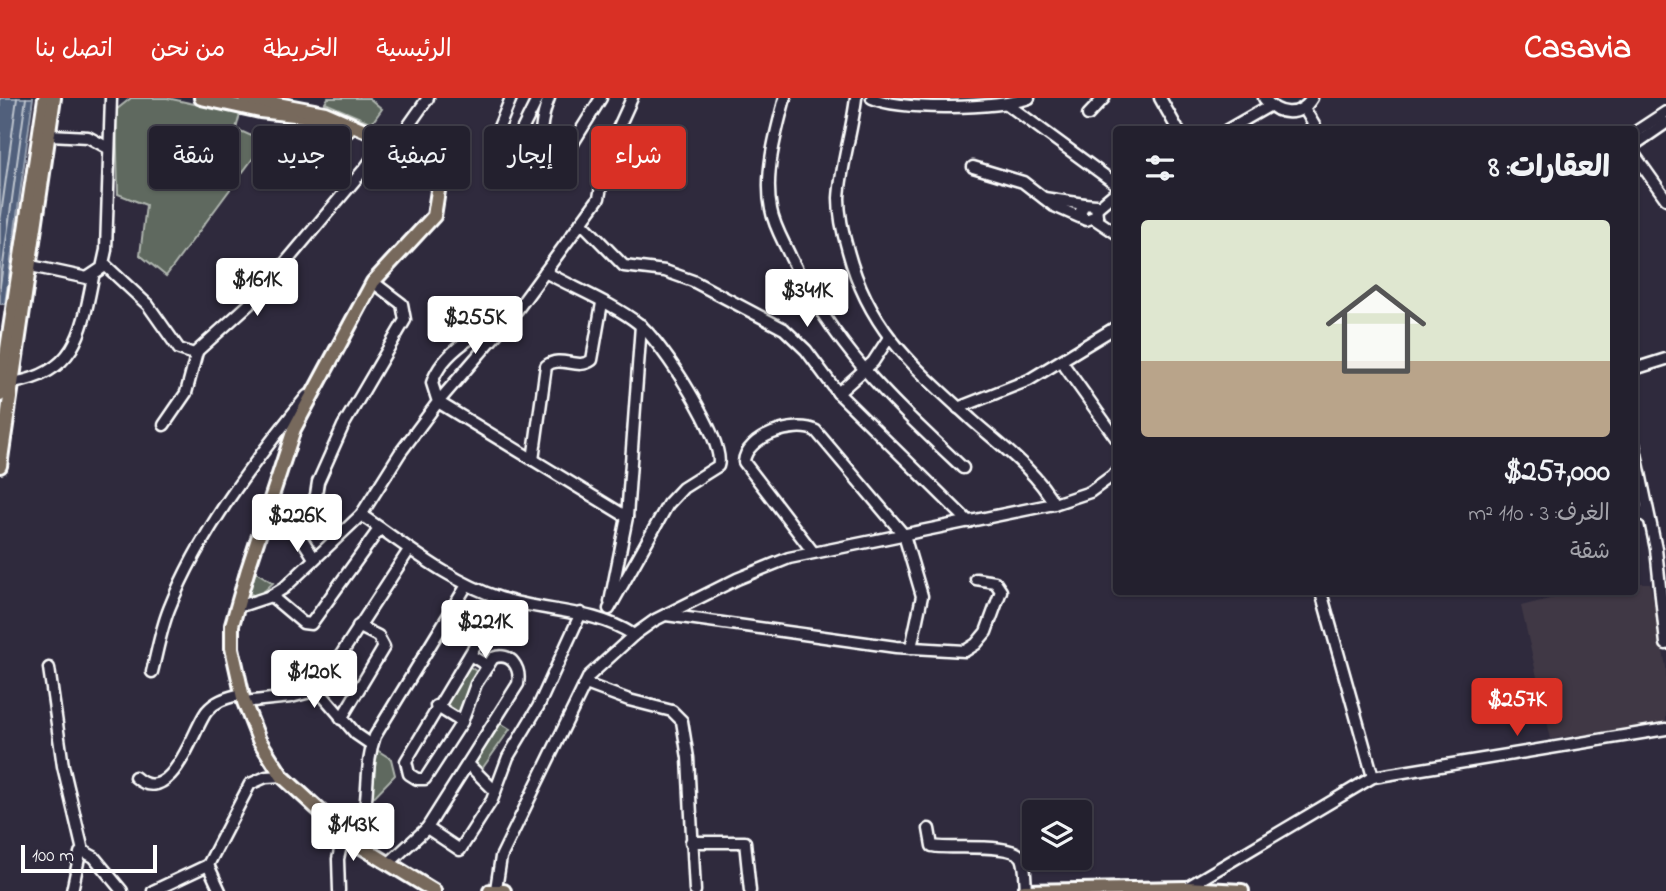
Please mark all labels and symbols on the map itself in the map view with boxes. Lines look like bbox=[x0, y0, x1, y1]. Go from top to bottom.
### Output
pin: $161K bbox=[208, 258, 306, 318]
pin: $341K bbox=[758, 270, 856, 329]
pin: $255K bbox=[426, 296, 524, 356]
pin: $226K bbox=[248, 494, 346, 554]
pin: $221K bbox=[436, 601, 534, 660]
pin: $120K bbox=[265, 650, 363, 710]
pin: $257K bbox=[1468, 678, 1566, 738]
pin: $143K bbox=[304, 804, 402, 863]
scale bar bbox=[21, 842, 158, 874]

